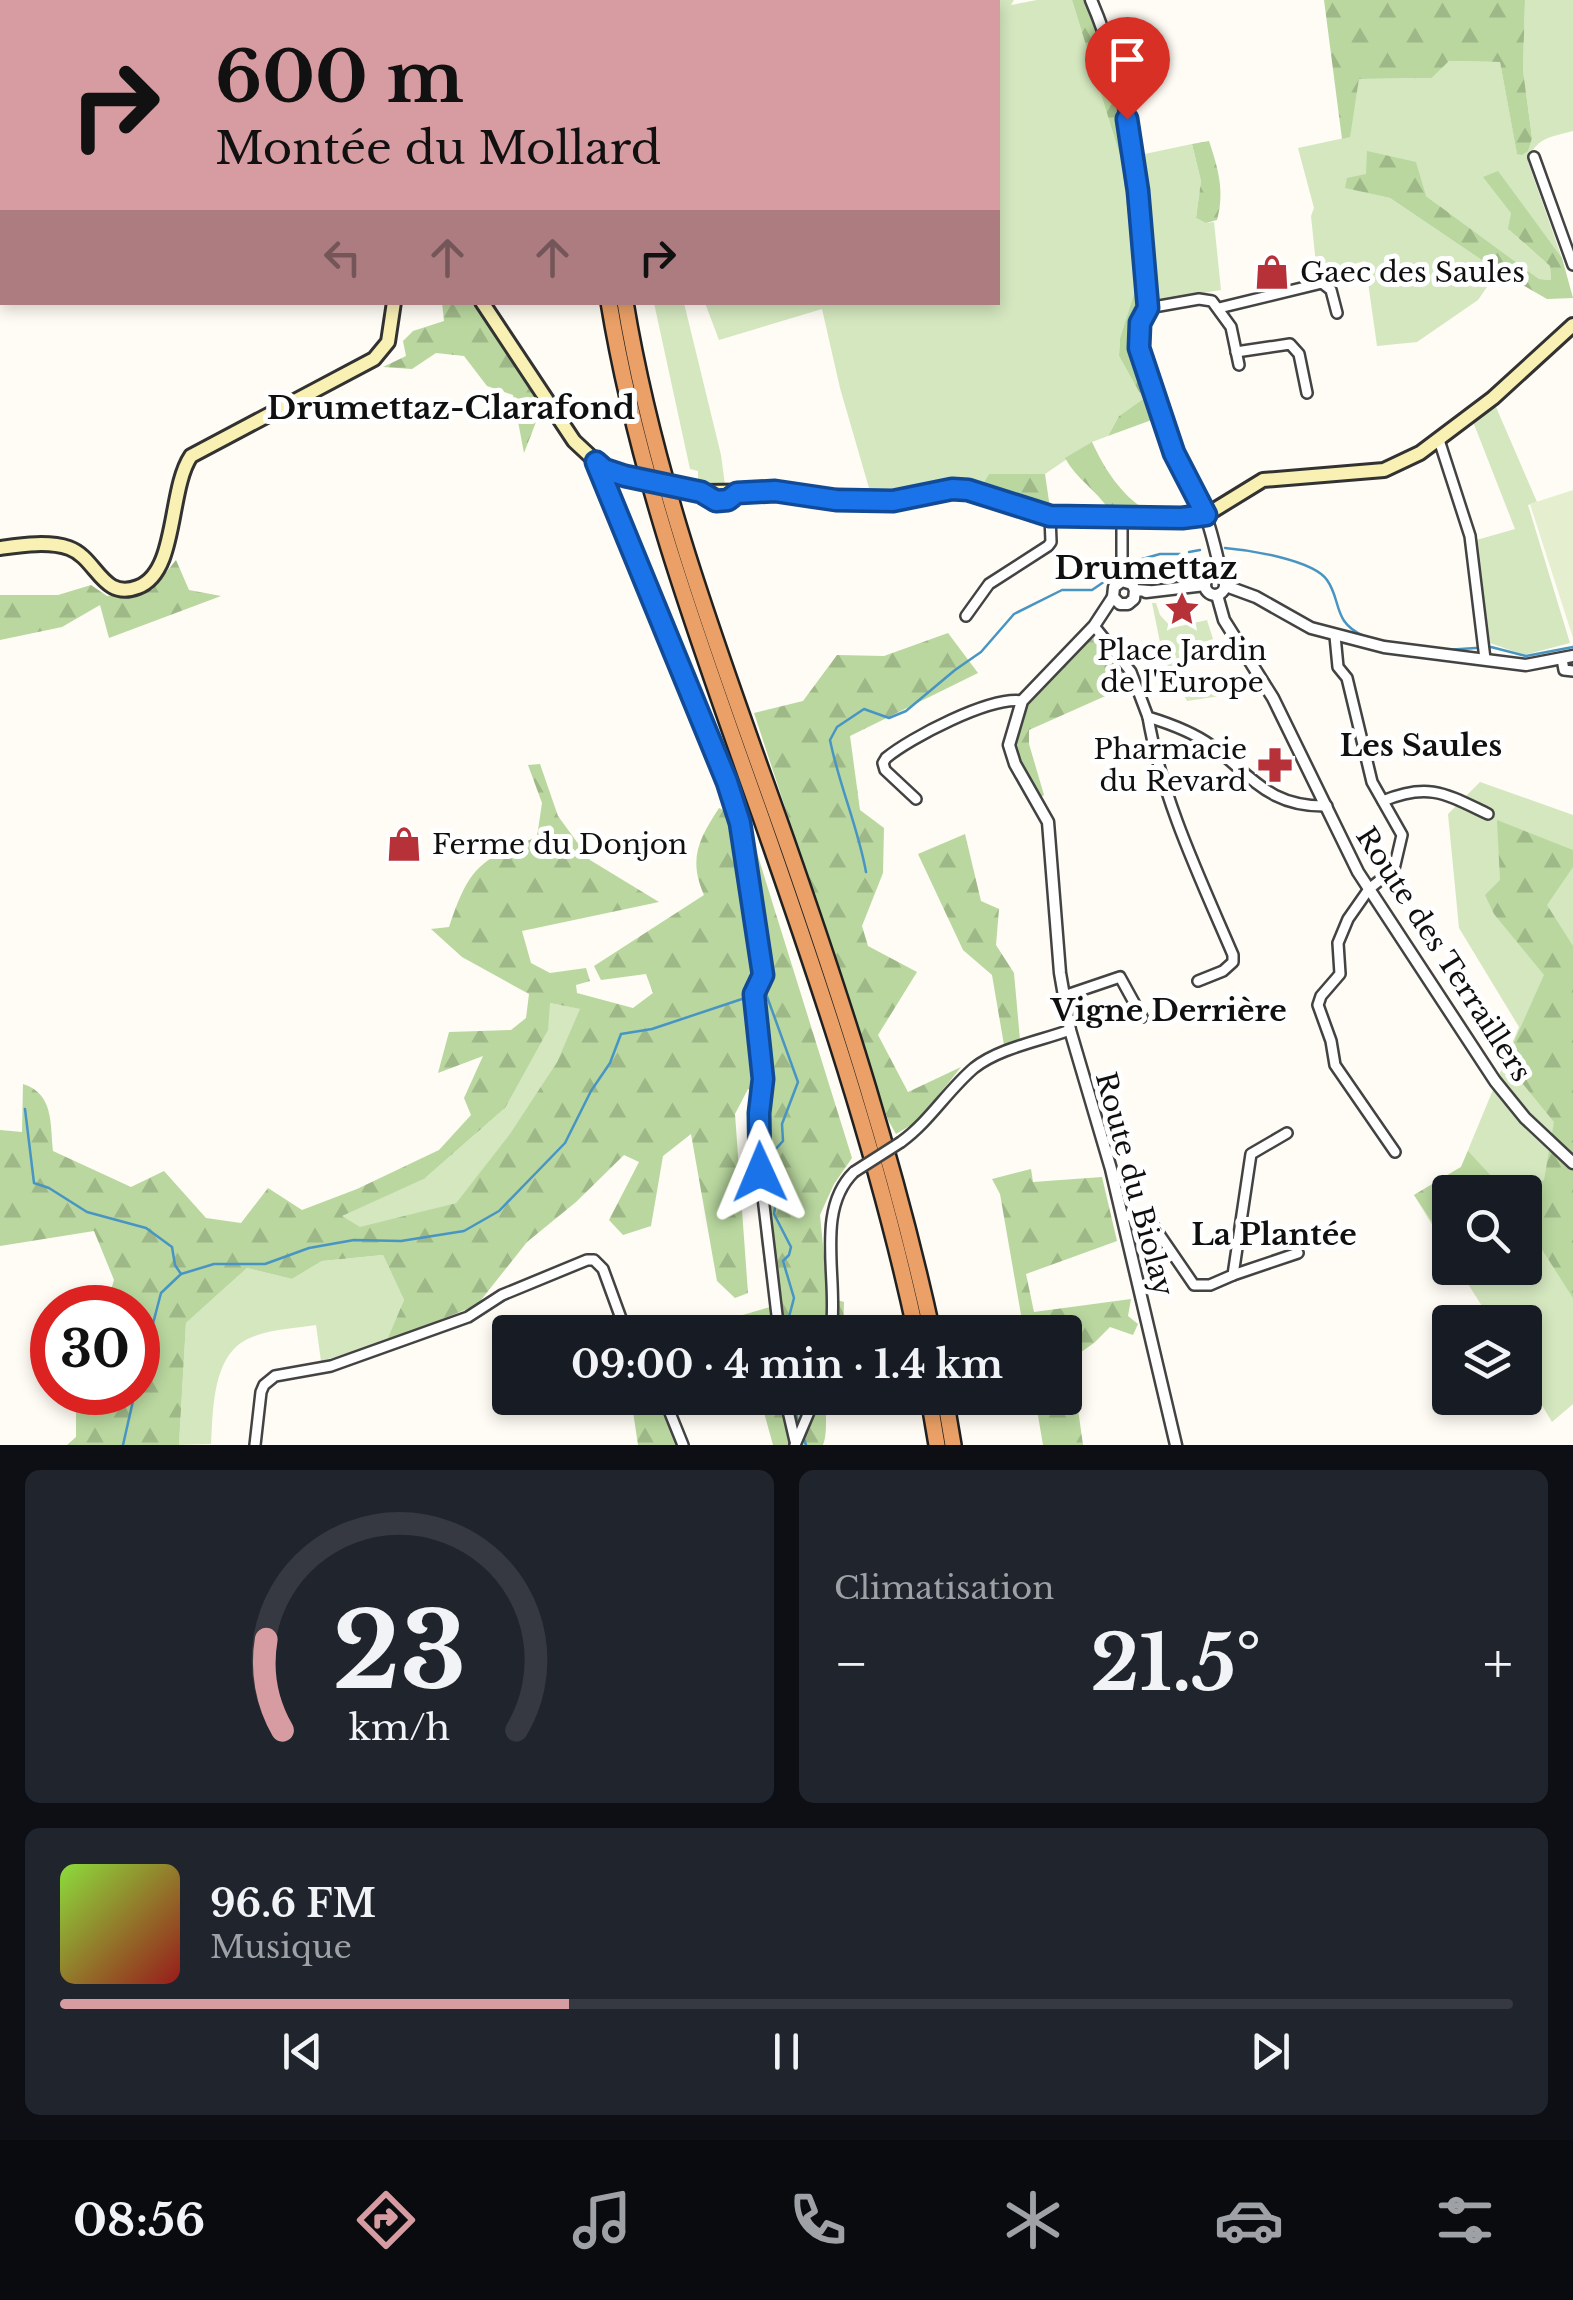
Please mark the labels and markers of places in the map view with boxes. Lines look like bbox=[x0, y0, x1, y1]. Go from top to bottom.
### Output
pin bbox=[1085, 17, 1170, 120]
shop icon: Gaec des Saules bbox=[1253, 253, 1291, 291]
place label: Gaec des Saules bbox=[1300, 255, 1525, 290]
place icon: Place Jardin de l'Europe bbox=[1163, 590, 1201, 628]
place label: Place Jardin de l'Europe bbox=[1097, 633, 1267, 700]
place label: Pharmacie du Revard bbox=[1093, 732, 1247, 799]
pharmacy icon: Pharmacie du Revard bbox=[1256, 746, 1294, 784]
shop icon: Ferme du Donjon bbox=[385, 825, 423, 863]
place label: Ferme du Donjon bbox=[432, 827, 687, 862]

